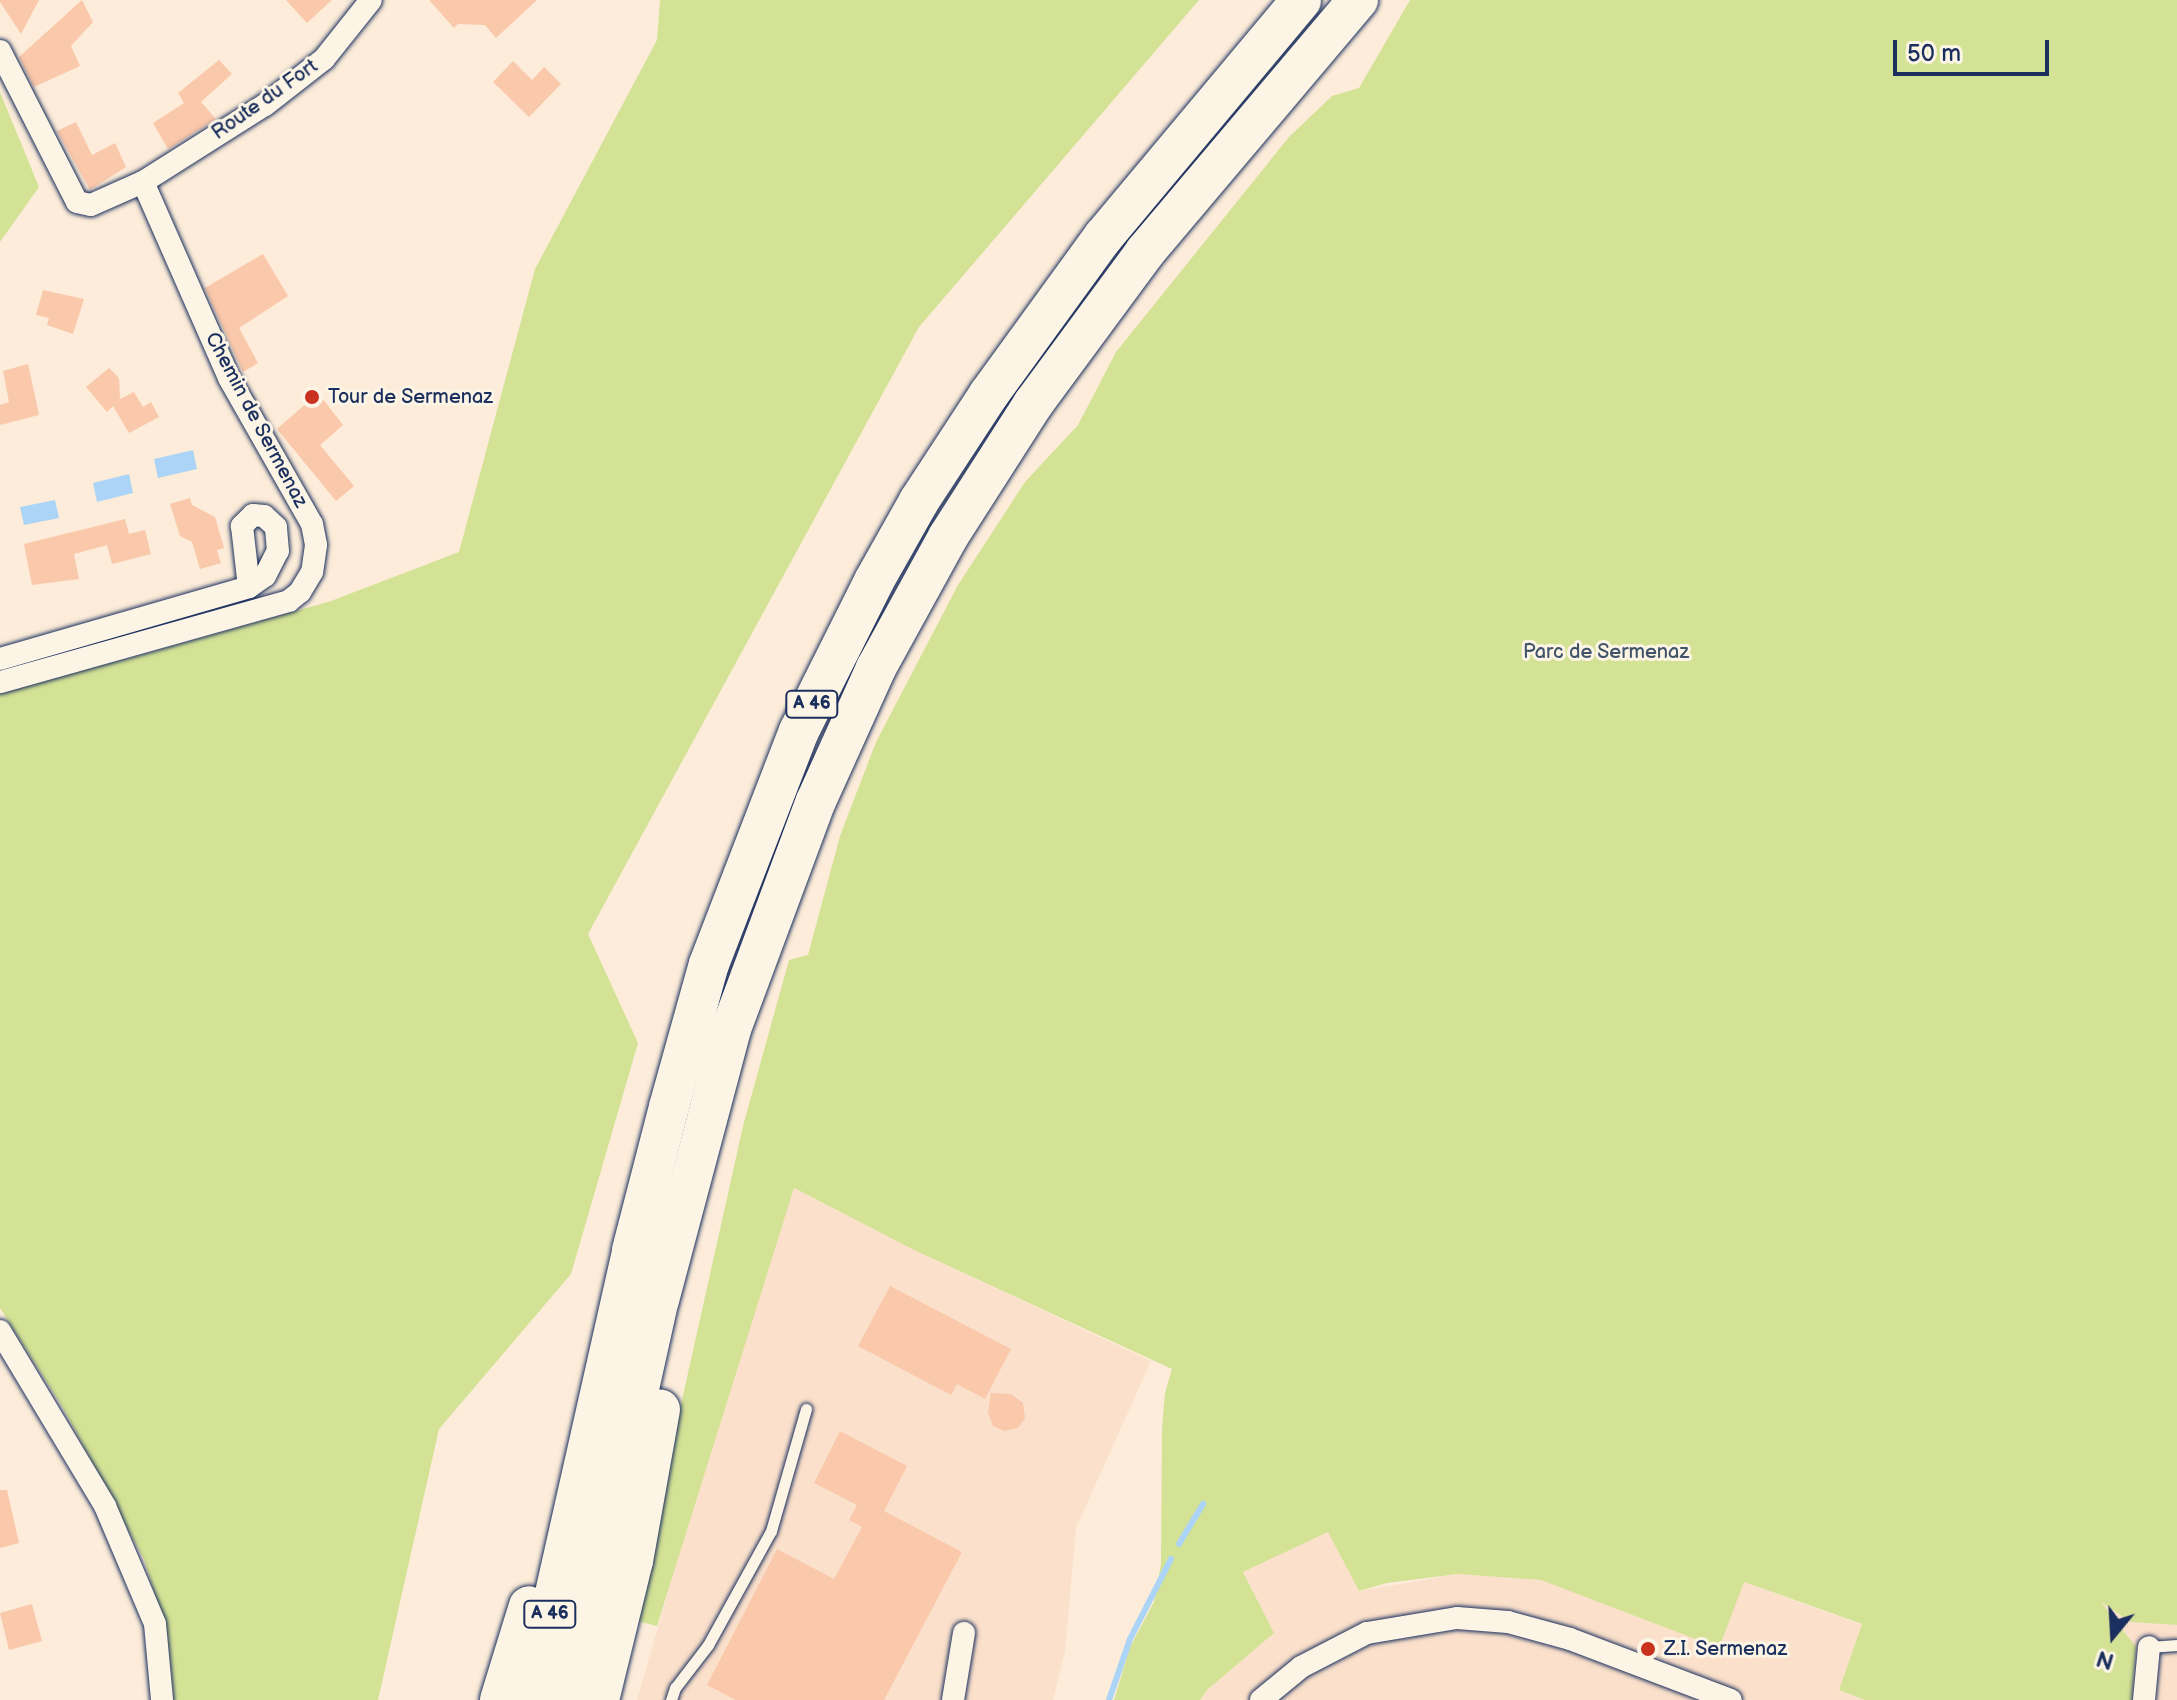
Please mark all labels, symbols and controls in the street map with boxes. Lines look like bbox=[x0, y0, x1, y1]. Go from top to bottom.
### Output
scale bar bbox=[1897, 24, 2053, 74]
text: 50 m bbox=[1907, 39, 1961, 68]
street label: Route du Fort bbox=[208, 55, 322, 145]
street label: Chemin de Sermenaz bbox=[200, 328, 312, 512]
place label: Tour de Sermenaz bbox=[328, 385, 493, 409]
marker: Tour de Sermenaz bbox=[303, 388, 321, 406]
park label: Parc de Sermenaz bbox=[1523, 640, 1689, 664]
road number: A 46 bbox=[784, 690, 840, 718]
north arrow bbox=[2073, 1596, 2153, 1676]
road number: A 46 bbox=[522, 1600, 578, 1628]
place label: Z.I. Sermenaz bbox=[1664, 1637, 1787, 1661]
marker: Z.I. Sermenaz bbox=[1639, 1640, 1657, 1658]
text: N bbox=[2093, 1644, 2117, 1675]

